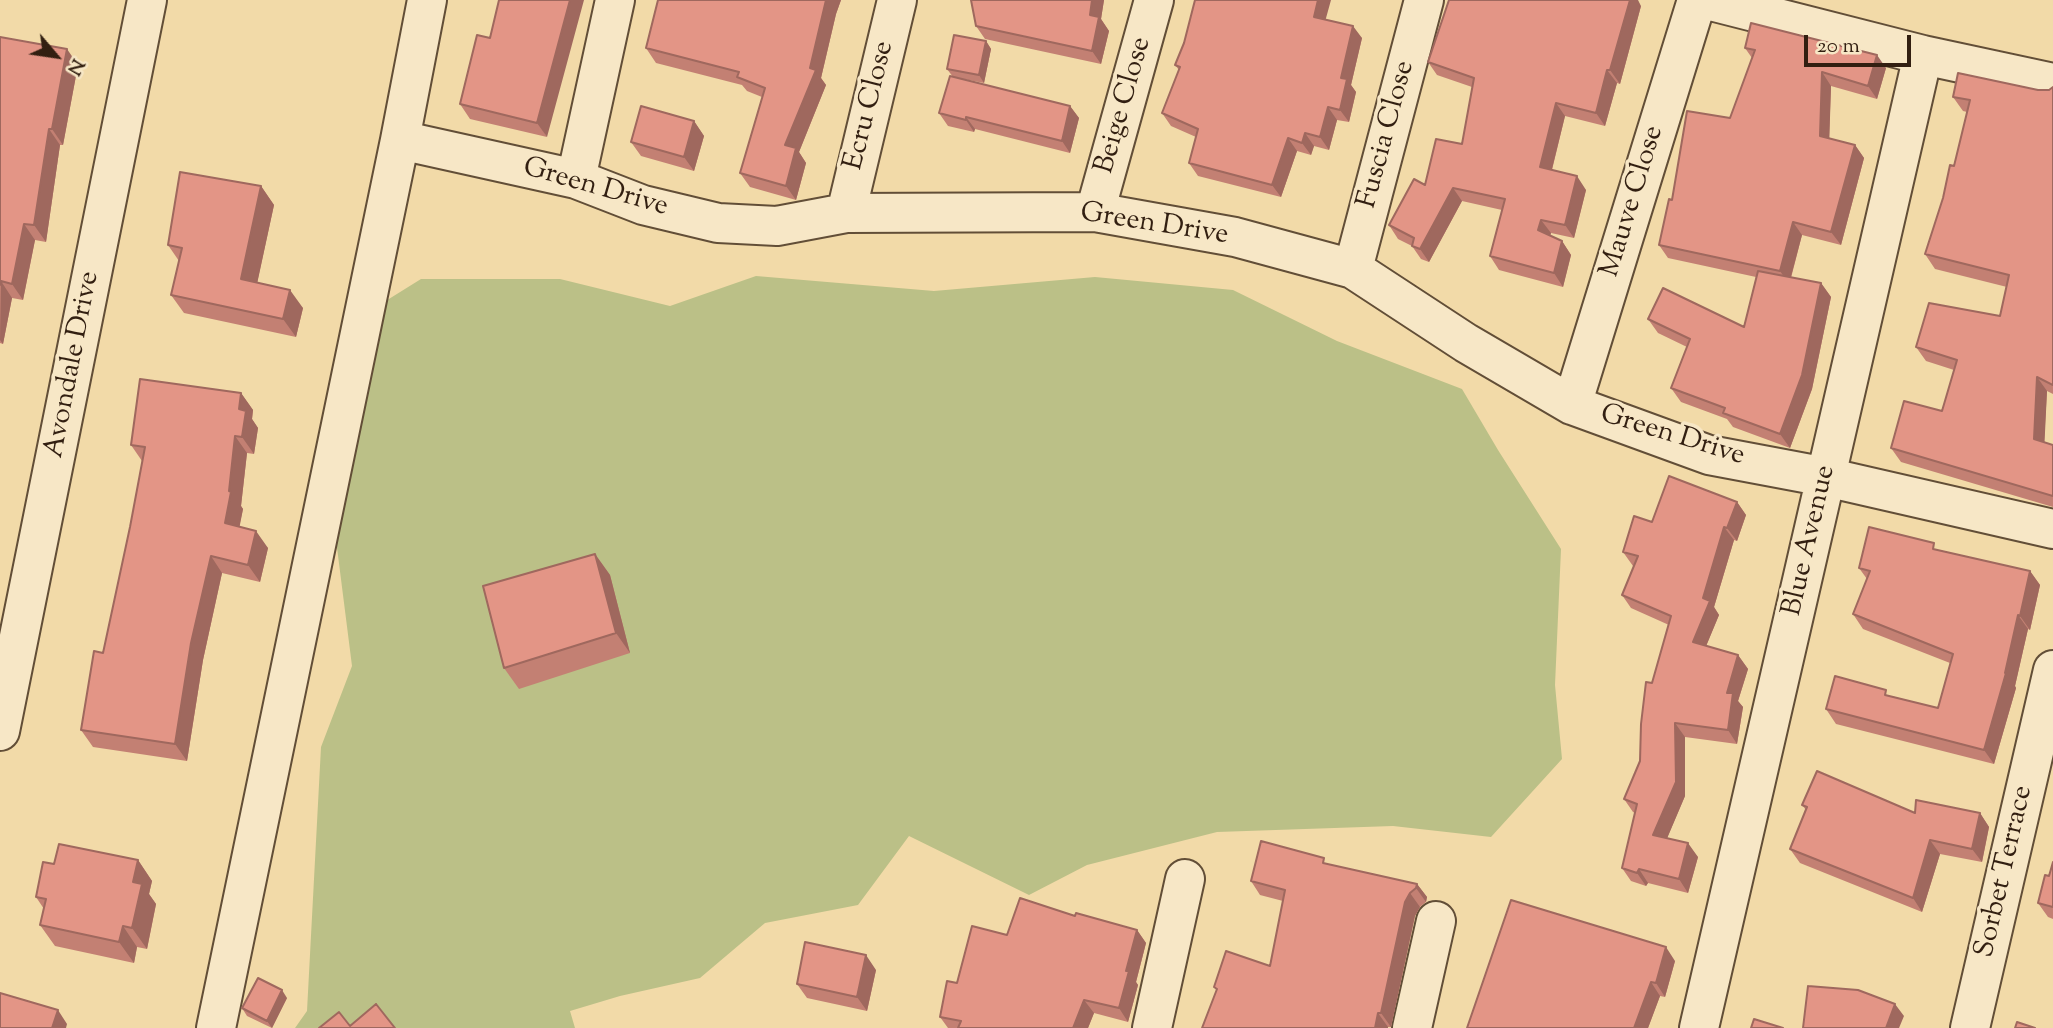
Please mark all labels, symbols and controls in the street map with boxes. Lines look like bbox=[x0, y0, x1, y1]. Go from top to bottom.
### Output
north arrow bbox=[21, 21, 91, 91]
scale bar bbox=[1808, 21, 1915, 65]
text: 20 m bbox=[1817, 32, 1860, 62]
street label: Beige Close bbox=[1089, 34, 1161, 178]
street label: Ecru Close bbox=[839, 38, 903, 174]
text: N bbox=[59, 53, 90, 80]
street label: Fuscia Close bbox=[1352, 58, 1424, 212]
street label: Mauve Close bbox=[1595, 122, 1673, 282]
street label: Green Drive bbox=[519, 152, 671, 226]
street label: Green Drive bbox=[1078, 198, 1230, 254]
street label: Avondale Drive bbox=[39, 269, 109, 461]
street label: Green Drive bbox=[1596, 399, 1748, 475]
street label: Blue Avenue bbox=[1777, 462, 1845, 620]
street label: Sorbet Terrace bbox=[1970, 783, 2042, 961]

